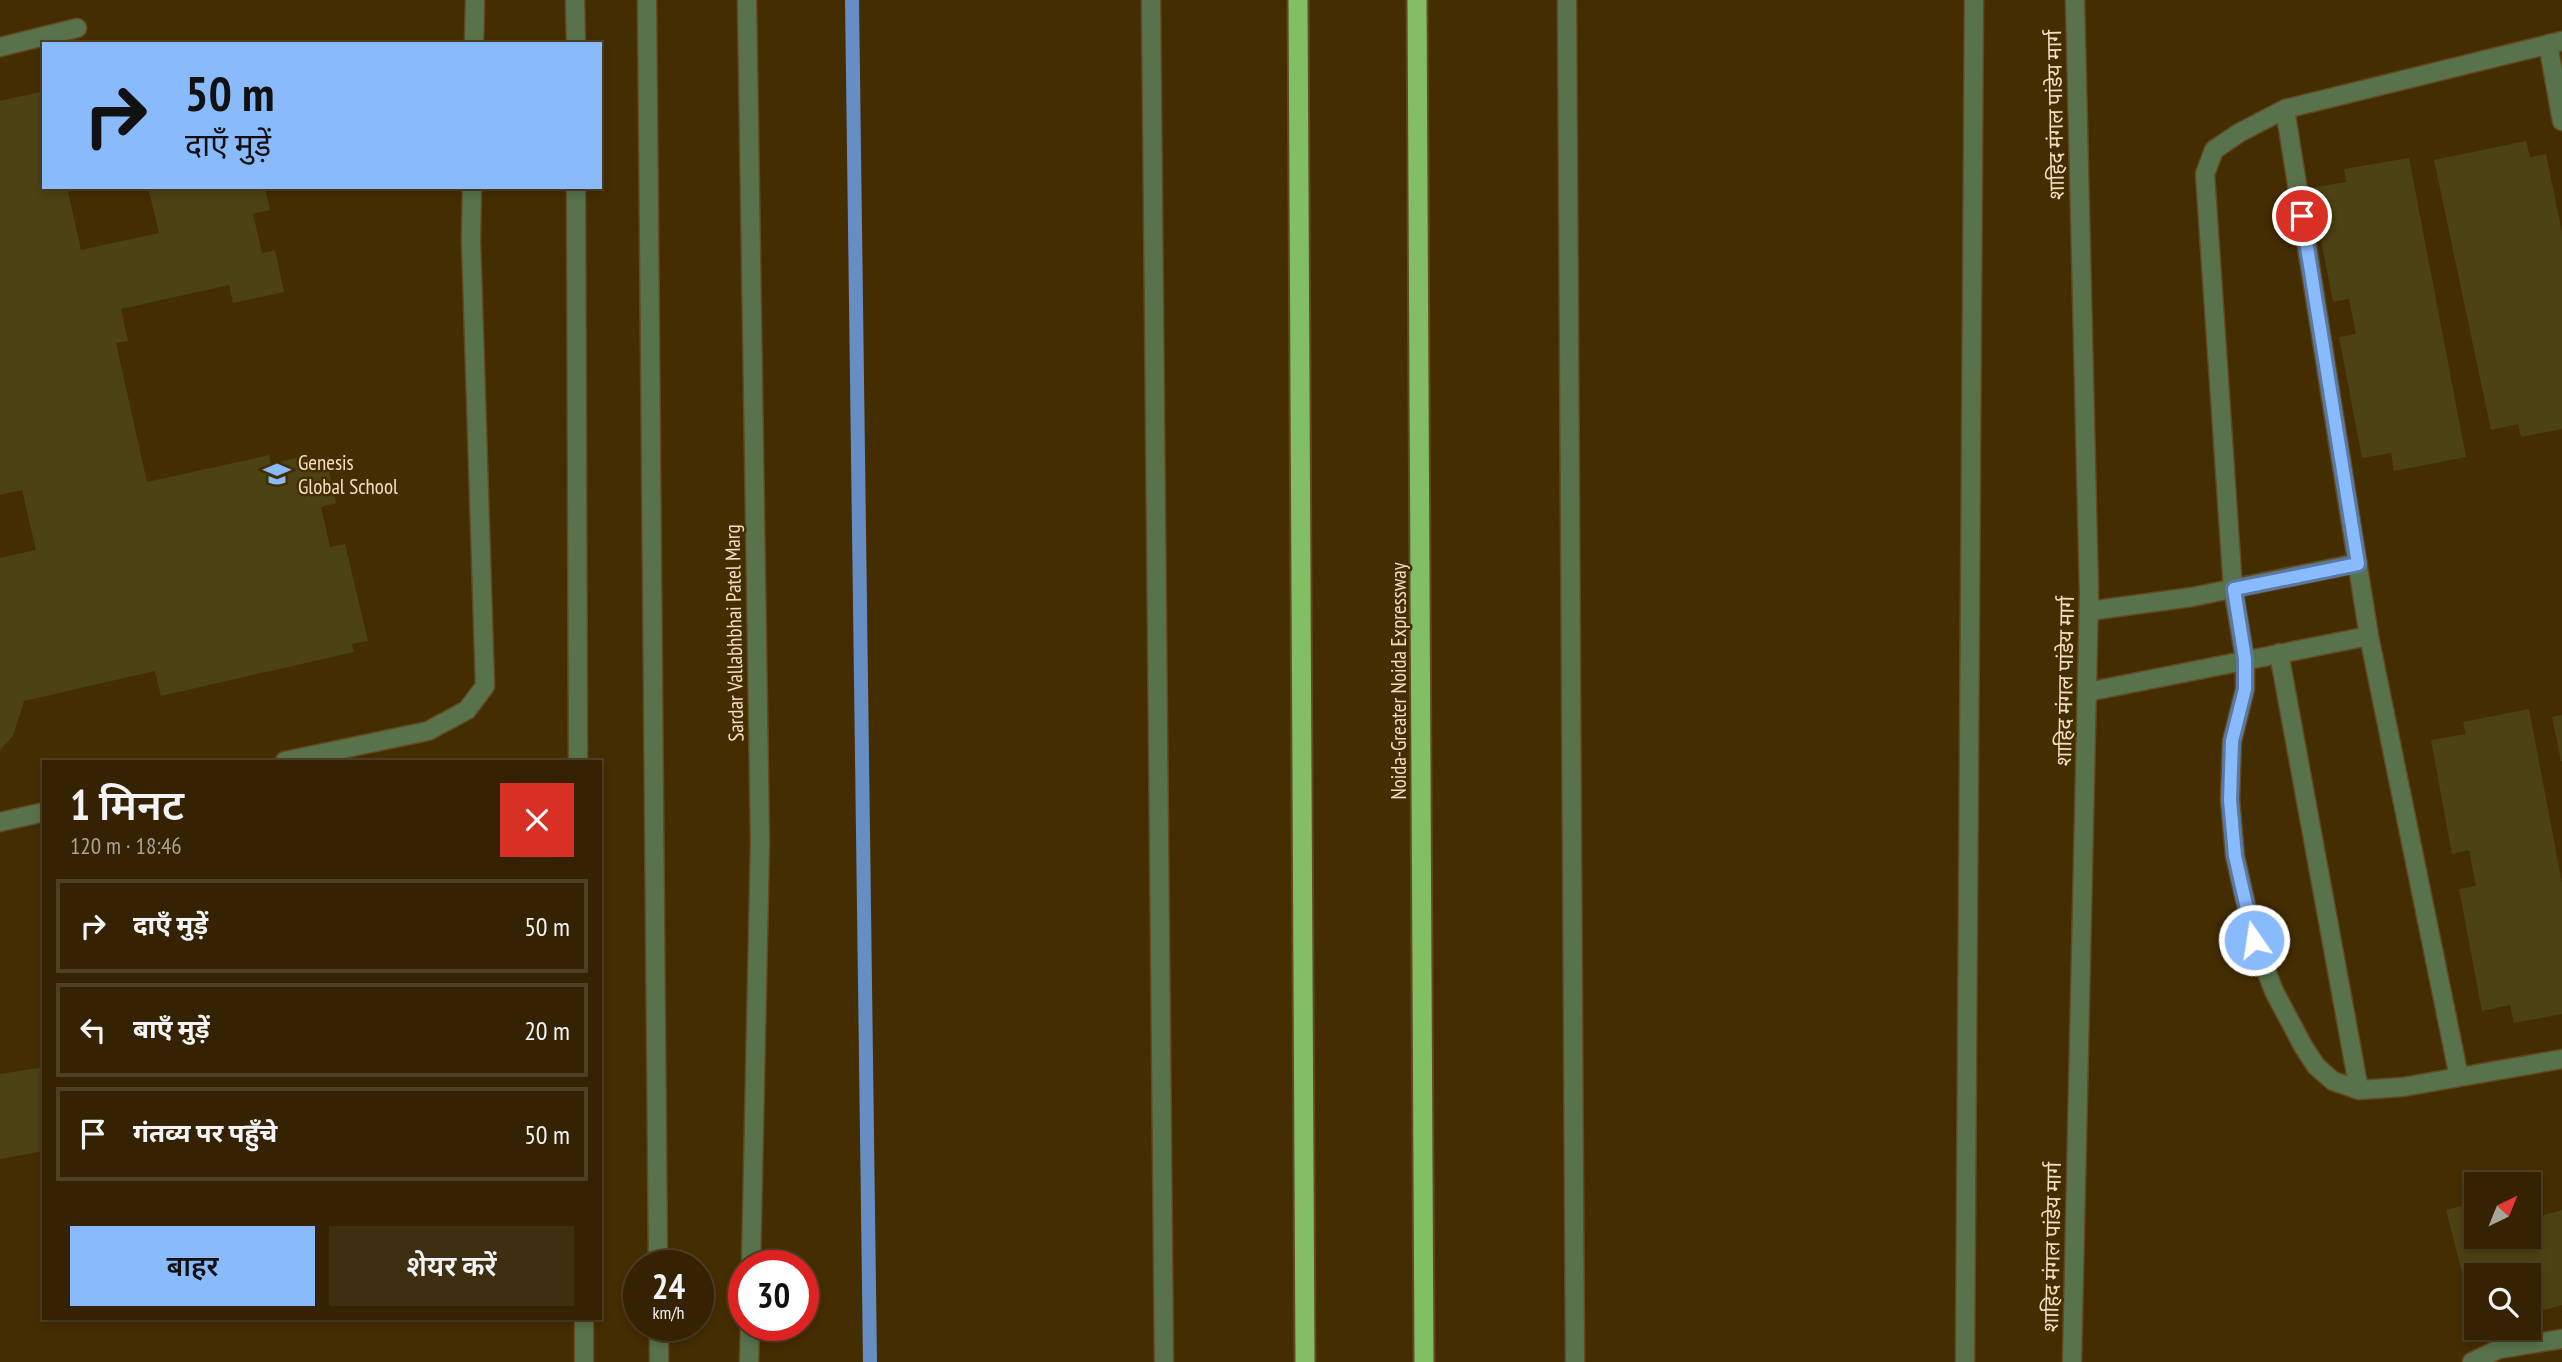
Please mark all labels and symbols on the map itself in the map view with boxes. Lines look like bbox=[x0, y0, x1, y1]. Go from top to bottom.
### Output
street label: शाहिद मंगल पांडेय मार्ग bbox=[2040, 29, 2070, 200]
pin bbox=[2272, 186, 2332, 246]
place label: Genesis Global School bbox=[298, 449, 398, 500]
school or university icon: Genesis Global School bbox=[262, 459, 292, 489]
street label: Sardar Vallabhbhai Patel Marg bbox=[719, 524, 749, 742]
street label: Noida-Greater Noida Expressway bbox=[1385, 562, 1412, 800]
street label: शाहिद मंगल पांडेय मार्ग bbox=[2050, 595, 2080, 766]
position arrow bbox=[2217, 903, 2291, 977]
street label: शाहिद मंगल पांडेय मार्ग bbox=[2037, 1161, 2067, 1332]
north arrow bbox=[2464, 1172, 2541, 1250]
speed limit sign: 30 bbox=[728, 1250, 819, 1341]

